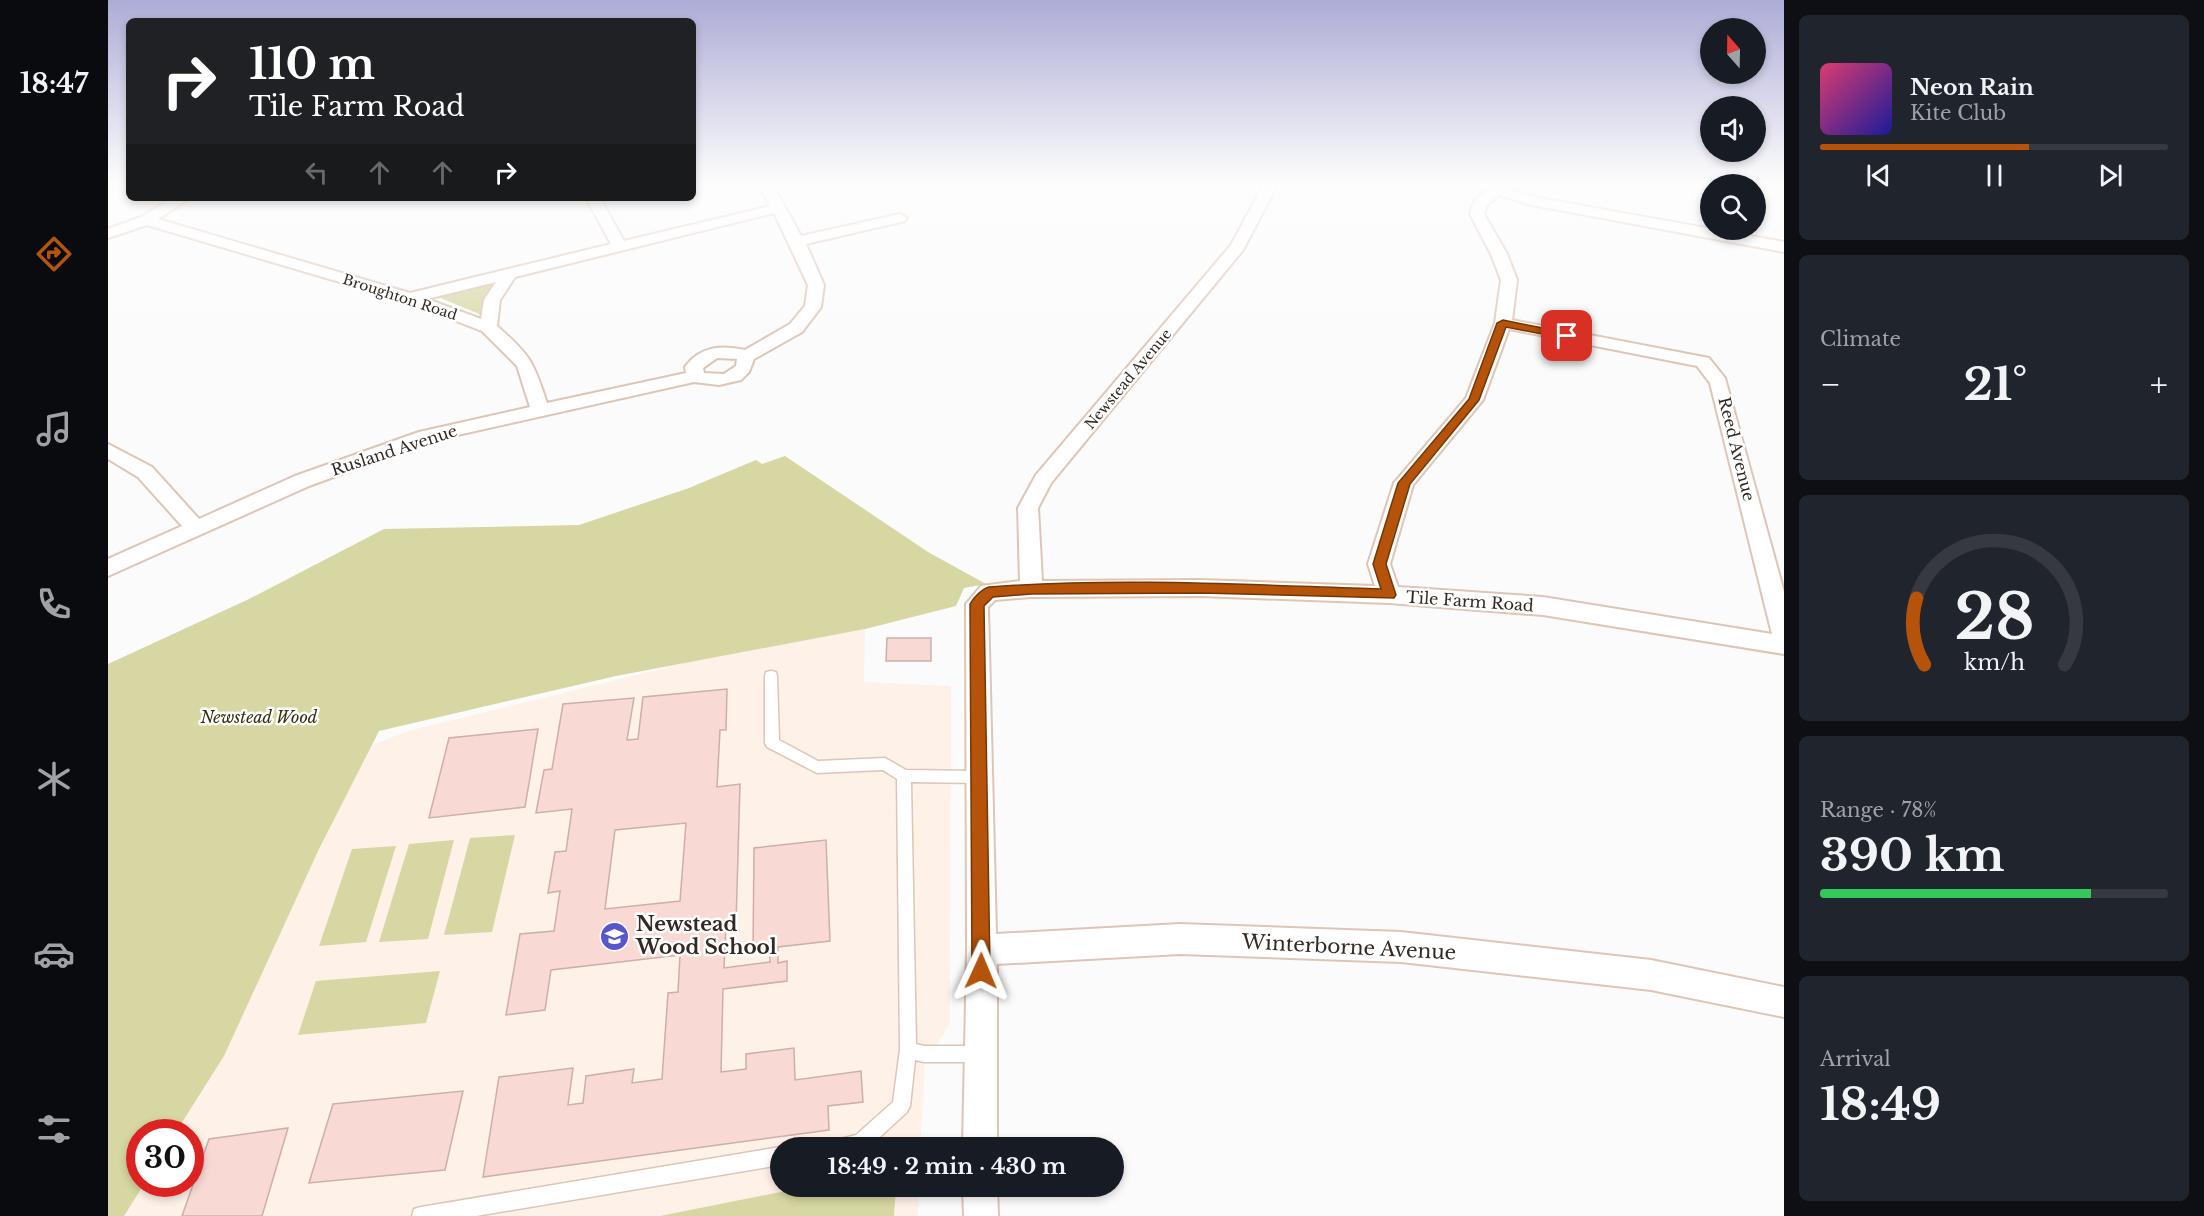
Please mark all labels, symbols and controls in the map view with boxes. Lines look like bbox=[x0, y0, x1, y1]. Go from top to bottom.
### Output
north arrow bbox=[1700, 18, 1766, 84]
map controls bbox=[1700, 18, 1766, 240]
text: 110 m bbox=[249, 38, 375, 90]
icon: right bbox=[150, 42, 228, 120]
text: 18:47 bbox=[20, 67, 88, 100]
text: Neon Rain bbox=[1910, 74, 2034, 101]
text: Tile Farm Road bbox=[249, 90, 465, 123]
button: sound bbox=[1700, 96, 1766, 162]
text: Kite Club bbox=[1910, 101, 2006, 125]
icon: left bbox=[300, 156, 333, 189]
icon: ahead bbox=[363, 156, 396, 189]
icon: ahead bbox=[426, 156, 459, 189]
icon: right bbox=[489, 156, 522, 189]
icon: previous bbox=[1862, 159, 1895, 192]
icon: pause bbox=[1978, 159, 2011, 192]
icon: next bbox=[2094, 159, 2127, 192]
button: search bbox=[1700, 174, 1766, 240]
icon: directions bbox=[33, 233, 75, 275]
street label: Broughton Road bbox=[341, 270, 460, 324]
pin bbox=[1541, 310, 1592, 361]
icon: arrive bbox=[1550, 319, 1583, 352]
street label: Newstead Avenue bbox=[1081, 325, 1175, 433]
text: Climate bbox=[1820, 327, 1901, 351]
text: 21° bbox=[1963, 356, 2027, 412]
text: − bbox=[1820, 364, 1841, 405]
text: + bbox=[2150, 364, 2168, 405]
street label: Reed Avenue bbox=[1714, 395, 1760, 503]
icon: music bbox=[33, 408, 75, 450]
street label: Rusland Avenue bbox=[328, 420, 460, 480]
text: 28 bbox=[1954, 578, 2034, 656]
icon: phone bbox=[33, 583, 75, 625]
street label: Tile Farm Road bbox=[1406, 587, 1535, 615]
text: km/h bbox=[1964, 649, 2025, 676]
park label: Newstead Wood bbox=[200, 707, 318, 727]
icon: climate bbox=[33, 758, 75, 800]
text: Range · 78% bbox=[1820, 798, 1937, 822]
text: 390 km bbox=[1820, 827, 2005, 883]
place label: Newstead Wood School bbox=[635, 912, 777, 959]
school or university icon: Newstead Wood School bbox=[599, 920, 631, 952]
street label: Winterborne Avenue bbox=[1240, 929, 1457, 965]
icon: car bbox=[33, 933, 75, 975]
position arrow bbox=[949, 939, 1013, 1003]
text: Arrival bbox=[1820, 1047, 1891, 1071]
text: 18:49 bbox=[1820, 1076, 1941, 1132]
icon: filters bbox=[33, 1108, 75, 1150]
speed limit sign: 30 bbox=[126, 1119, 204, 1197]
text: 18:49 · 2 min · 430 m bbox=[828, 1153, 1066, 1180]

